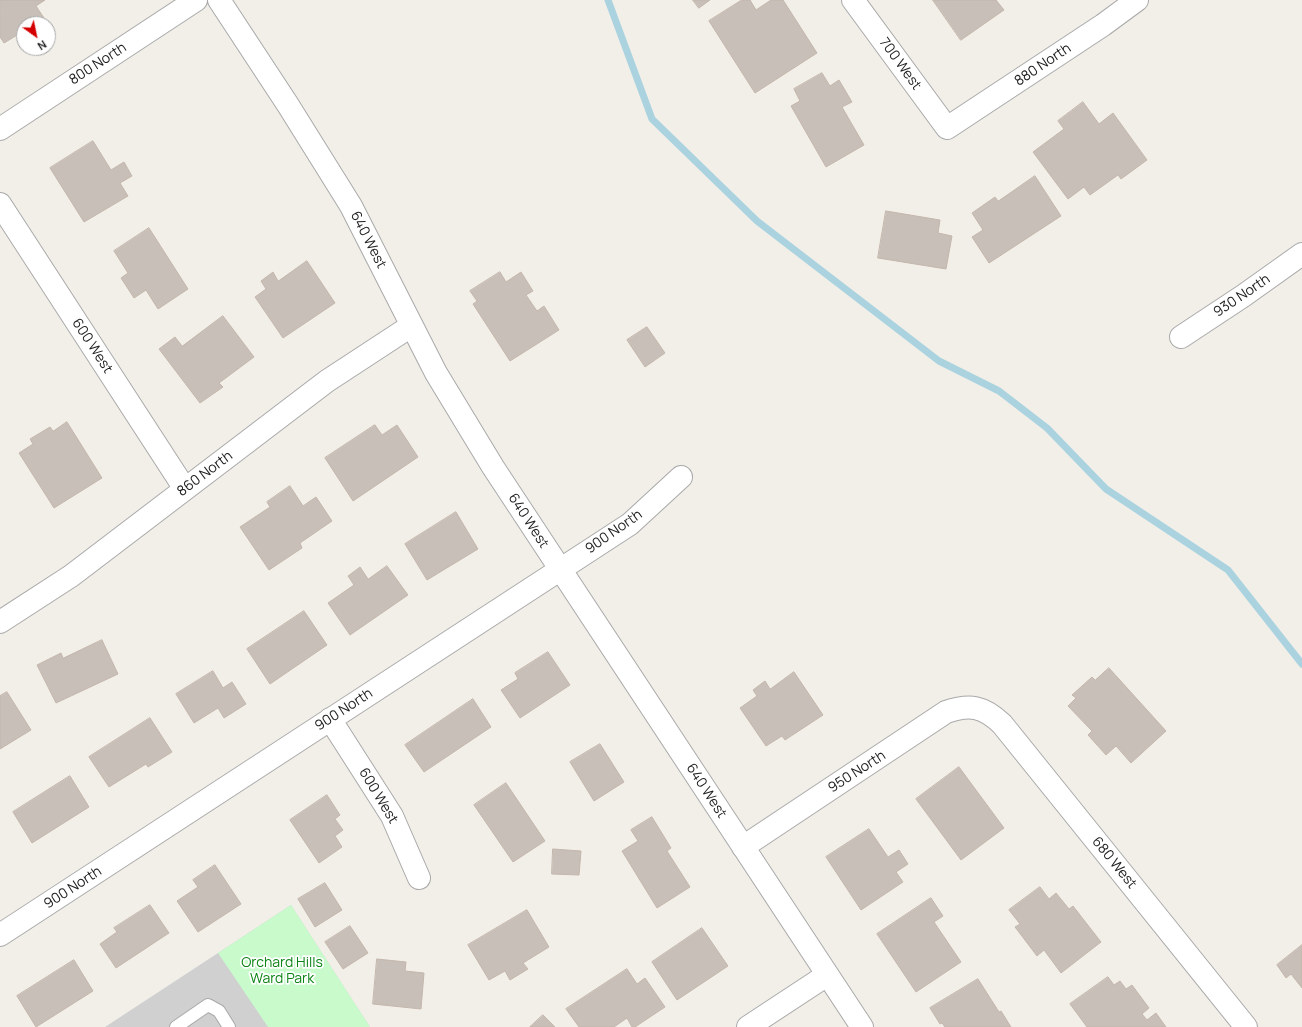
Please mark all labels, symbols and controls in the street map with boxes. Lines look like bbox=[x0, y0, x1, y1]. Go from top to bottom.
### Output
north arrow bbox=[16, 16, 56, 56]
street label: 700 West bbox=[875, 35, 925, 93]
text: N bbox=[35, 37, 50, 54]
street label: 800 North bbox=[66, 39, 130, 89]
street label: 880 North bbox=[1012, 40, 1074, 90]
street label: 640 West bbox=[347, 209, 389, 271]
street label: 930 North bbox=[1211, 271, 1273, 321]
street label: 600 West bbox=[68, 315, 116, 377]
street label: 860 North bbox=[174, 448, 236, 500]
street label: 640 West bbox=[504, 491, 552, 551]
street label: 900 North bbox=[582, 506, 646, 558]
street label: 900 North bbox=[312, 685, 376, 735]
street label: 950 North bbox=[825, 747, 889, 797]
street label: 640 West bbox=[682, 761, 730, 821]
street label: 600 West bbox=[355, 765, 401, 827]
street label: 680 West bbox=[1088, 834, 1140, 892]
street label: 900 North bbox=[41, 863, 105, 913]
park label: Orchard Hills Ward Park bbox=[241, 955, 323, 988]

